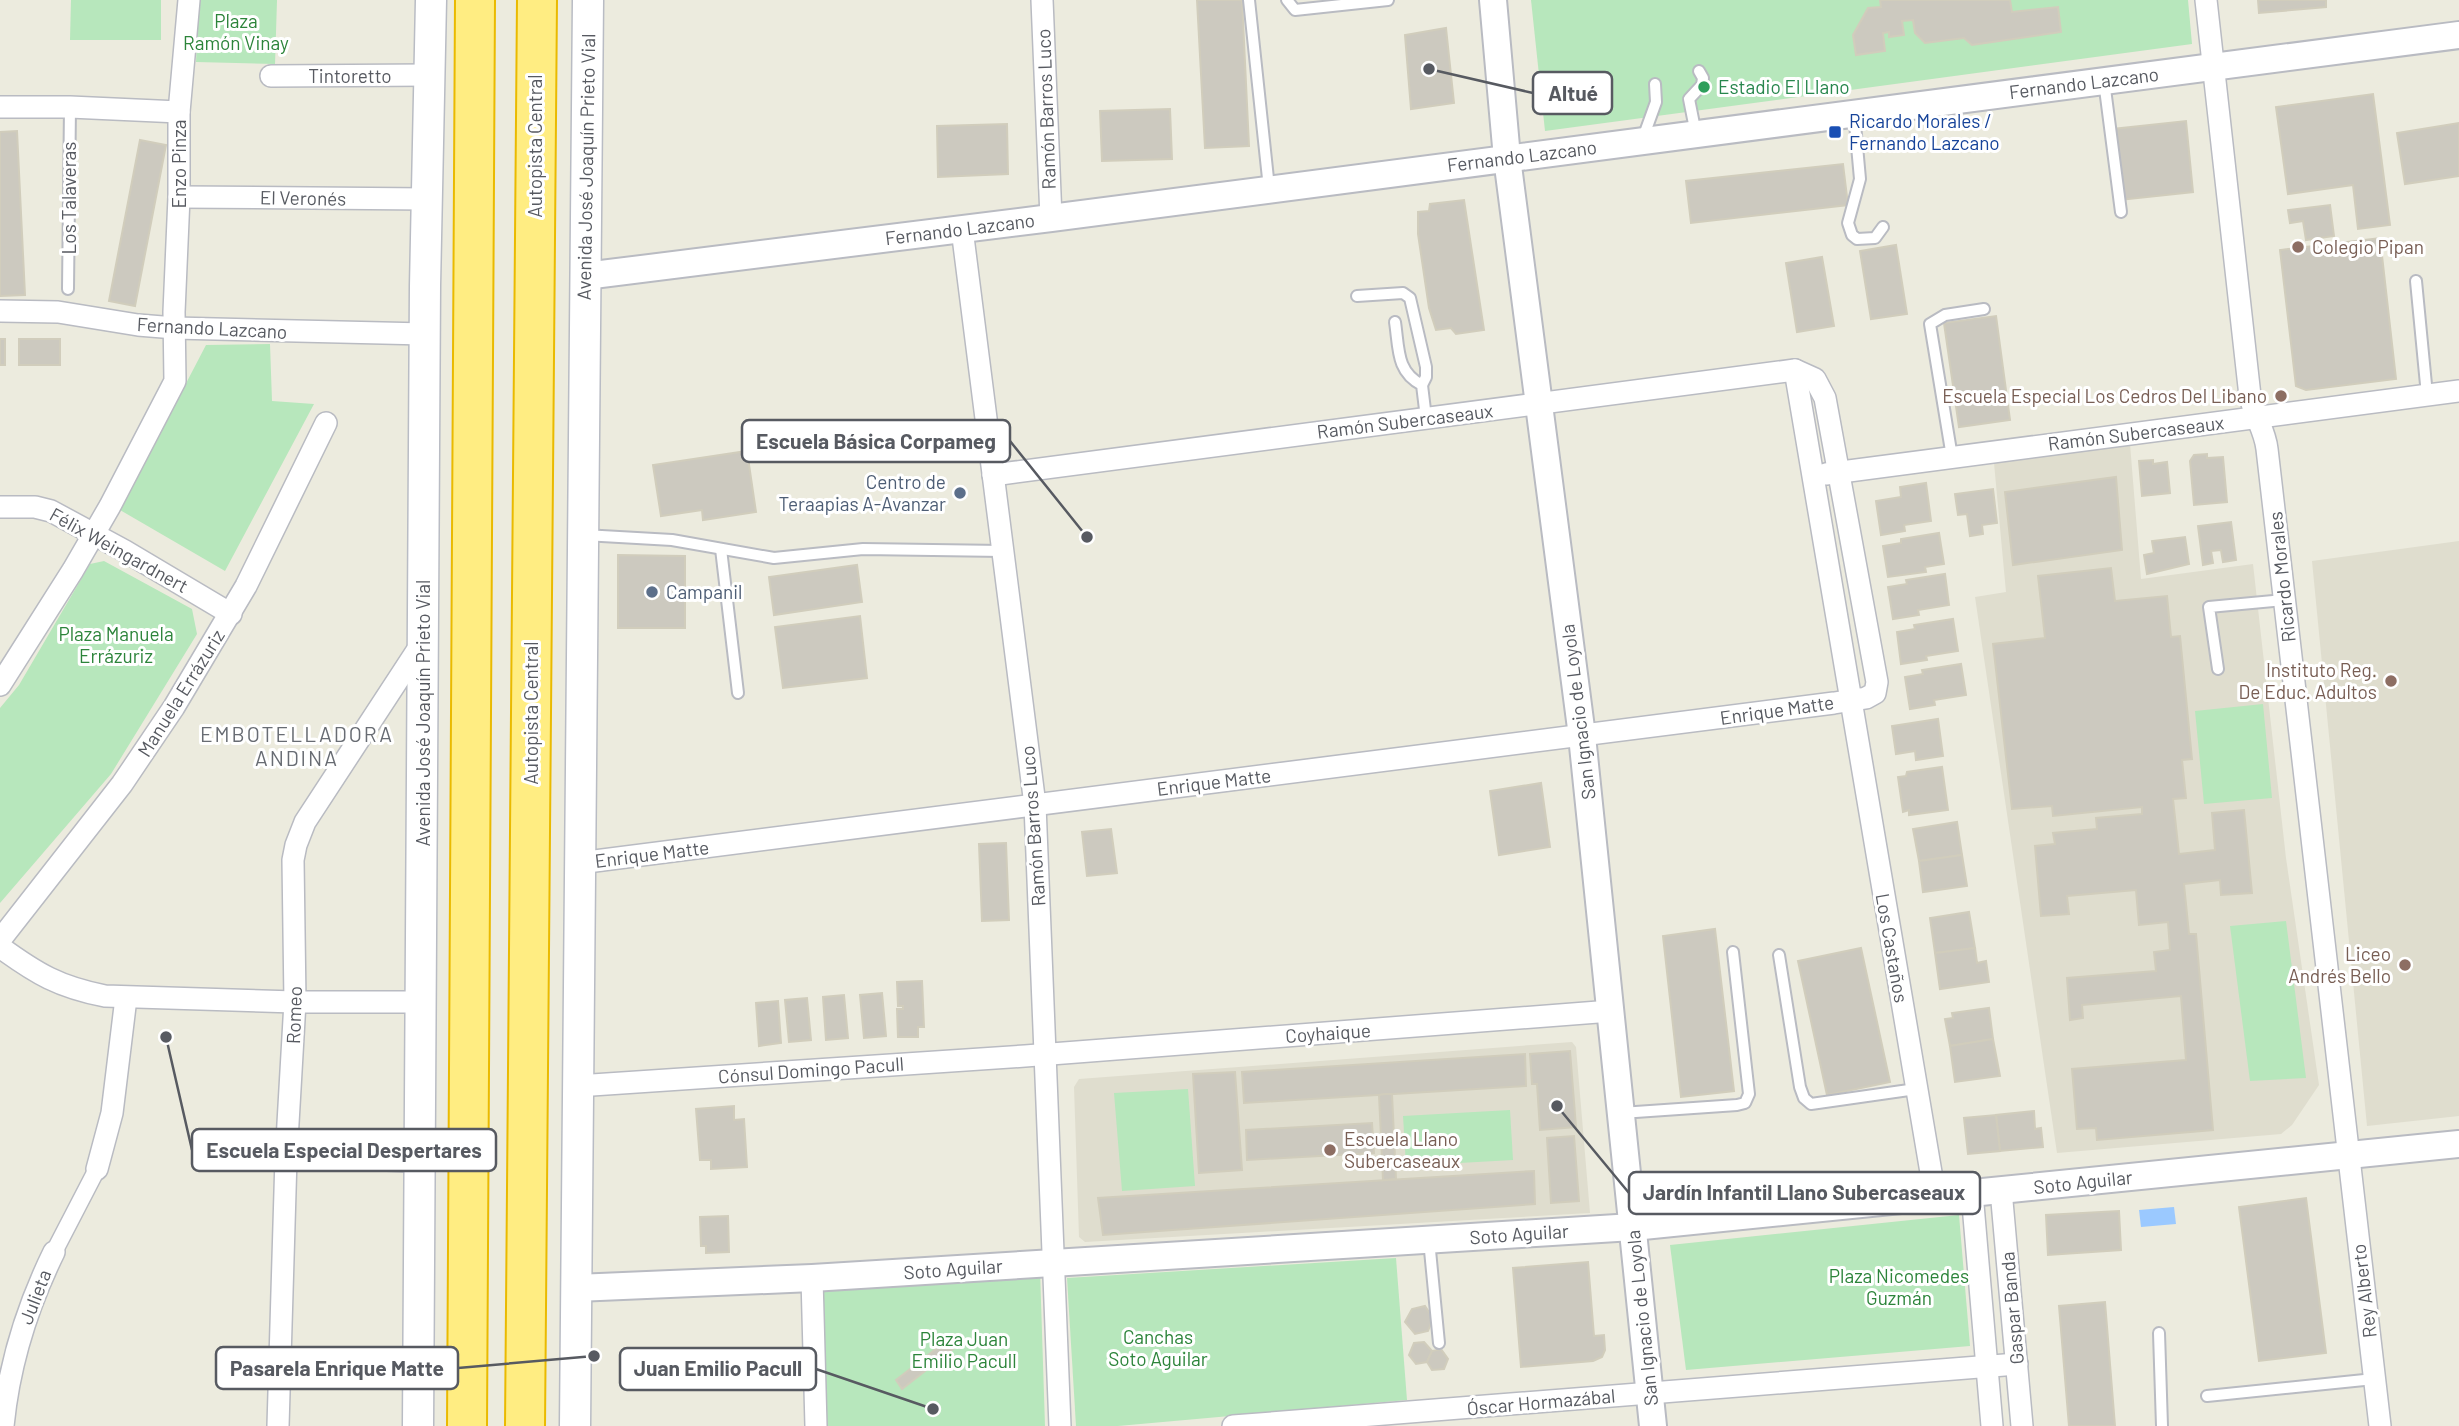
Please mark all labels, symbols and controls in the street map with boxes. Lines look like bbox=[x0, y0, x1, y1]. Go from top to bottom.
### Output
park label: Plaza Ramón Vinay bbox=[183, 9, 289, 54]
street label: Ramón Barros Luco bbox=[1031, 28, 1060, 190]
street label: Avenida José Joaquín Prieto Vial bbox=[572, 33, 599, 301]
street label: Fernando Lazcano bbox=[2008, 62, 2160, 103]
street label: Tintoretto bbox=[308, 64, 392, 87]
callout: Altué bbox=[1533, 72, 1612, 114]
street label: Autopista Central bbox=[523, 74, 546, 218]
place label: Estadio El Llano bbox=[1718, 75, 1850, 98]
marker: Estadio El Llano bbox=[1696, 79, 1712, 95]
text: Altué bbox=[1548, 80, 1598, 105]
place label: Ricardo Morales / Fernando Lazcano bbox=[1849, 109, 2000, 154]
street label: Enzo Pinza bbox=[167, 120, 190, 208]
marker: Ricardo Morales / Fernando Lazcano bbox=[1827, 124, 1843, 140]
street label: Fernando Lazcano bbox=[1446, 135, 1598, 176]
street label: Los Talaveras bbox=[57, 142, 80, 254]
street label: El Veronés bbox=[260, 185, 346, 210]
street label: Fernando Lazcano bbox=[884, 208, 1036, 249]
place label: Colegio Pipan bbox=[2312, 235, 2424, 258]
marker: Colegio Pipan bbox=[2290, 239, 2306, 255]
street label: Fernando Lazcano bbox=[136, 312, 288, 343]
place label: Escuela Especial Los Cedros Del Libano bbox=[1942, 384, 2267, 407]
marker: Escuela Especial Los Cedros Del Libano bbox=[2273, 388, 2289, 404]
street label: Ramón Subercaseaux bbox=[1316, 398, 1494, 443]
street label: Ramón Subercaseaux bbox=[2047, 410, 2225, 455]
callout: Escuela Básica Corpameg bbox=[742, 420, 1010, 462]
text: Escuela Básica Corpameg bbox=[756, 428, 996, 453]
place label: Centro de Teraapias A-Avanzar bbox=[778, 470, 946, 515]
marker: Centro de Teraapias A-Avanzar bbox=[952, 485, 968, 501]
street label: Félix Weingardnert bbox=[46, 502, 192, 597]
street label: Ricardo Morales bbox=[2263, 511, 2300, 644]
street label: Avenida José Joaquín Prieto Vial bbox=[411, 580, 434, 846]
place label: Campanil bbox=[666, 580, 742, 603]
marker: Campanil bbox=[644, 584, 660, 600]
park label: Plaza Manuela Errázuriz bbox=[58, 622, 174, 667]
street label: San Ignacio de Loyola bbox=[1555, 623, 1600, 801]
street label: Manuela Errázuriz bbox=[132, 625, 229, 761]
street label: Autopista Central bbox=[519, 641, 542, 785]
place label: Instituto Reg. De Educ. Adultos bbox=[2238, 658, 2377, 703]
marker: Instituto Reg. De Educ. Adultos bbox=[2383, 673, 2399, 689]
street label: Enrique Matte bbox=[1718, 690, 1835, 729]
district label: EMBOTELLADORA ANDINA bbox=[200, 721, 394, 770]
street label: Ramón Barros Luco bbox=[1015, 745, 1050, 907]
street label: Enrique Matte bbox=[1155, 763, 1272, 800]
street label: Enrique Matte bbox=[593, 835, 710, 872]
street label: Los Castaños bbox=[1872, 891, 1913, 1004]
place label: Liceo Andrés Bello bbox=[2288, 942, 2391, 987]
marker: Liceo Andrés Bello bbox=[2397, 957, 2413, 973]
street label: Romeo bbox=[281, 986, 306, 1044]
street label: Coyhaique bbox=[1284, 1018, 1372, 1047]
street label: Cónsul Domingo Pacull bbox=[717, 1052, 905, 1087]
place label: Escuela Llano Subercaseaux bbox=[1344, 1127, 1460, 1172]
callout: Escuela Especial Despertares bbox=[192, 1129, 496, 1171]
text: Escuela Especial Despertares bbox=[206, 1137, 482, 1162]
marker: Escuela Llano Subercaseaux bbox=[1322, 1142, 1338, 1158]
street label: Soto Aguilar bbox=[2032, 1165, 2134, 1198]
callout: Jardín Infantil Llano Subercaseaux bbox=[1629, 1172, 1980, 1214]
text: Jardín Infantil Llano Subercaseaux bbox=[1643, 1179, 1965, 1204]
street label: Soto Aguilar bbox=[1469, 1219, 1569, 1248]
street label: San Ignacio de Loyola bbox=[1621, 1229, 1662, 1407]
street label: Rey Alberto bbox=[2346, 1243, 2381, 1339]
street label: Gaspar Banda bbox=[1995, 1251, 2028, 1365]
street label: Soto Aguilar bbox=[903, 1254, 1003, 1283]
park label: Plaza Nicomedes Guzmán bbox=[1829, 1264, 1969, 1309]
street label: Julieta bbox=[14, 1266, 55, 1328]
park label: Canchas Soto Aguilar bbox=[1108, 1325, 1208, 1370]
park label: Plaza Juan Emilio Pacull bbox=[911, 1327, 1017, 1372]
callout: Pasarela Enrique Matte bbox=[216, 1347, 458, 1389]
callout: Juan Emilio Pacull bbox=[620, 1348, 816, 1390]
text: Pasarela Enrique Matte bbox=[230, 1355, 444, 1380]
text: Juan Emilio Pacull bbox=[634, 1355, 802, 1380]
street label: Óscar Hormazábal bbox=[1466, 1384, 1616, 1419]

